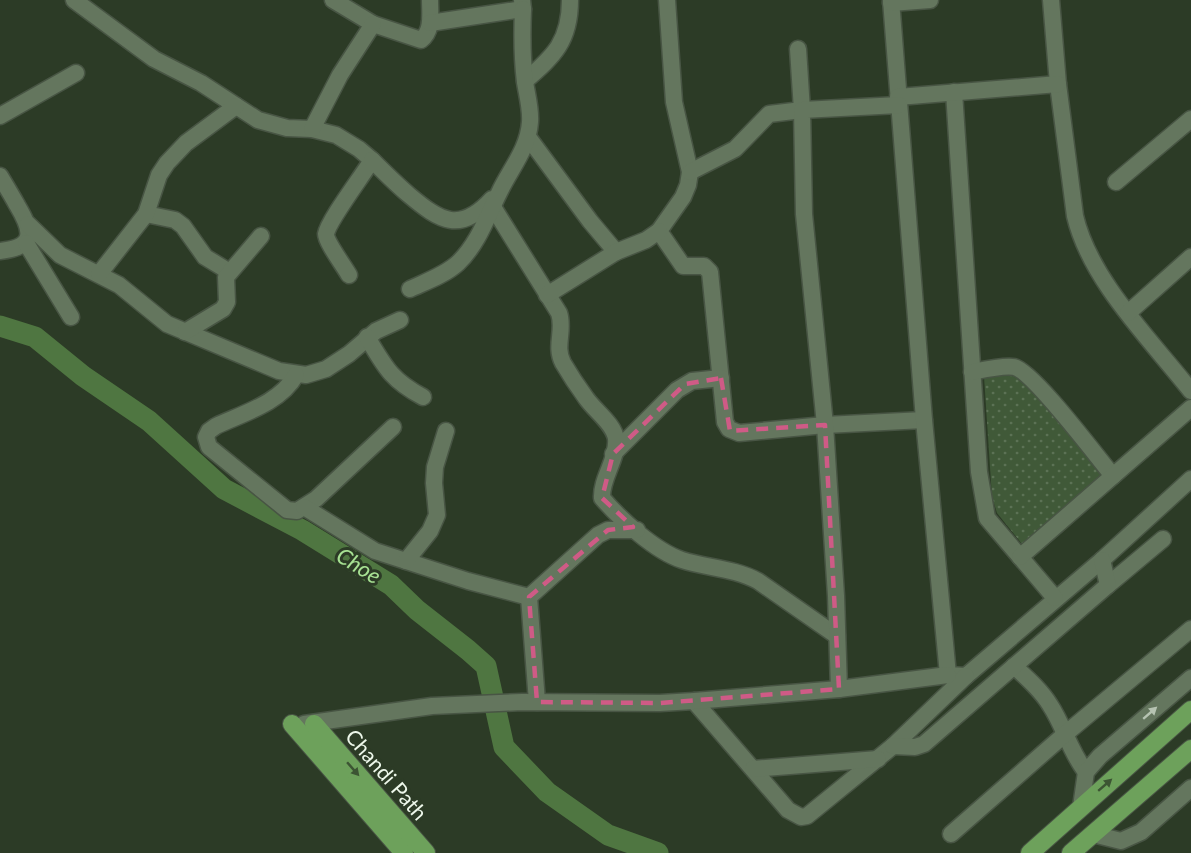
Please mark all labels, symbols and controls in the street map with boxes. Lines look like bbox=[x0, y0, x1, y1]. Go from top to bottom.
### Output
water label: Choe bbox=[332, 541, 386, 589]
one-way arrow bbox=[1142, 707, 1158, 720]
street label: Chandi Path bbox=[341, 724, 433, 824]
one-way arrow bbox=[346, 761, 360, 776]
one-way arrow bbox=[1097, 779, 1113, 792]

